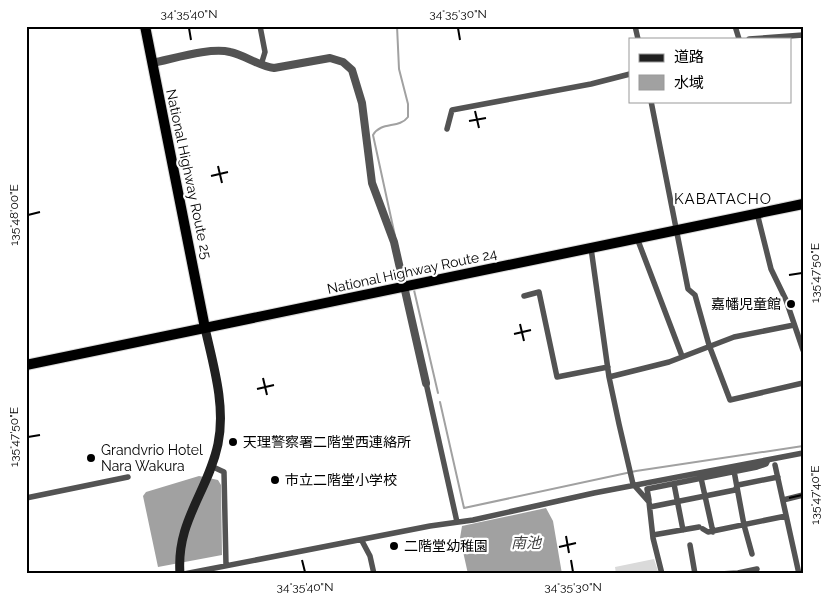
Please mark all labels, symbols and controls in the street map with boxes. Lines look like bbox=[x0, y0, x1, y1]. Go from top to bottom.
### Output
text: 34°35'40"N bbox=[161, 7, 217, 21]
text: 34°35'30"N bbox=[429, 7, 487, 21]
legend bbox=[629, 38, 792, 102]
text: 道路 bbox=[674, 48, 704, 66]
text: 水域 bbox=[674, 74, 704, 92]
street label: National Highway Route 25 bbox=[163, 88, 215, 261]
text: 135°48'00"E bbox=[7, 184, 21, 246]
district label: KABATACHO bbox=[674, 190, 772, 208]
text: 135°47'50"E bbox=[808, 243, 822, 303]
street label: National Highway Route 24 bbox=[326, 245, 499, 297]
place label: 嘉幡児童館 bbox=[711, 296, 781, 312]
marker: 嘉幡児童館 bbox=[785, 298, 797, 310]
text: 135°47'50"E bbox=[7, 407, 21, 467]
place label: 天理警察署二階堂西連絡所 bbox=[243, 434, 411, 450]
marker: 天理警察署二階堂西連絡所 bbox=[227, 436, 239, 448]
place label: Grandvrio Hotel Nara Wakura bbox=[101, 442, 203, 474]
marker: Grandvrio Hotel Nara Wakura bbox=[85, 452, 97, 464]
text: 135°47'40"E bbox=[808, 465, 822, 525]
place label: 市立二階堂小学校 bbox=[285, 472, 397, 488]
marker: 市立二階堂小学校 bbox=[269, 474, 281, 486]
water label: 南池 bbox=[511, 534, 543, 552]
place label: 二階堂幼稚園 bbox=[404, 538, 488, 554]
marker: 二階堂幼稚園 bbox=[388, 540, 400, 552]
text: 34°35'40"N bbox=[277, 580, 333, 594]
text: 34°35'30"N bbox=[544, 580, 602, 594]

